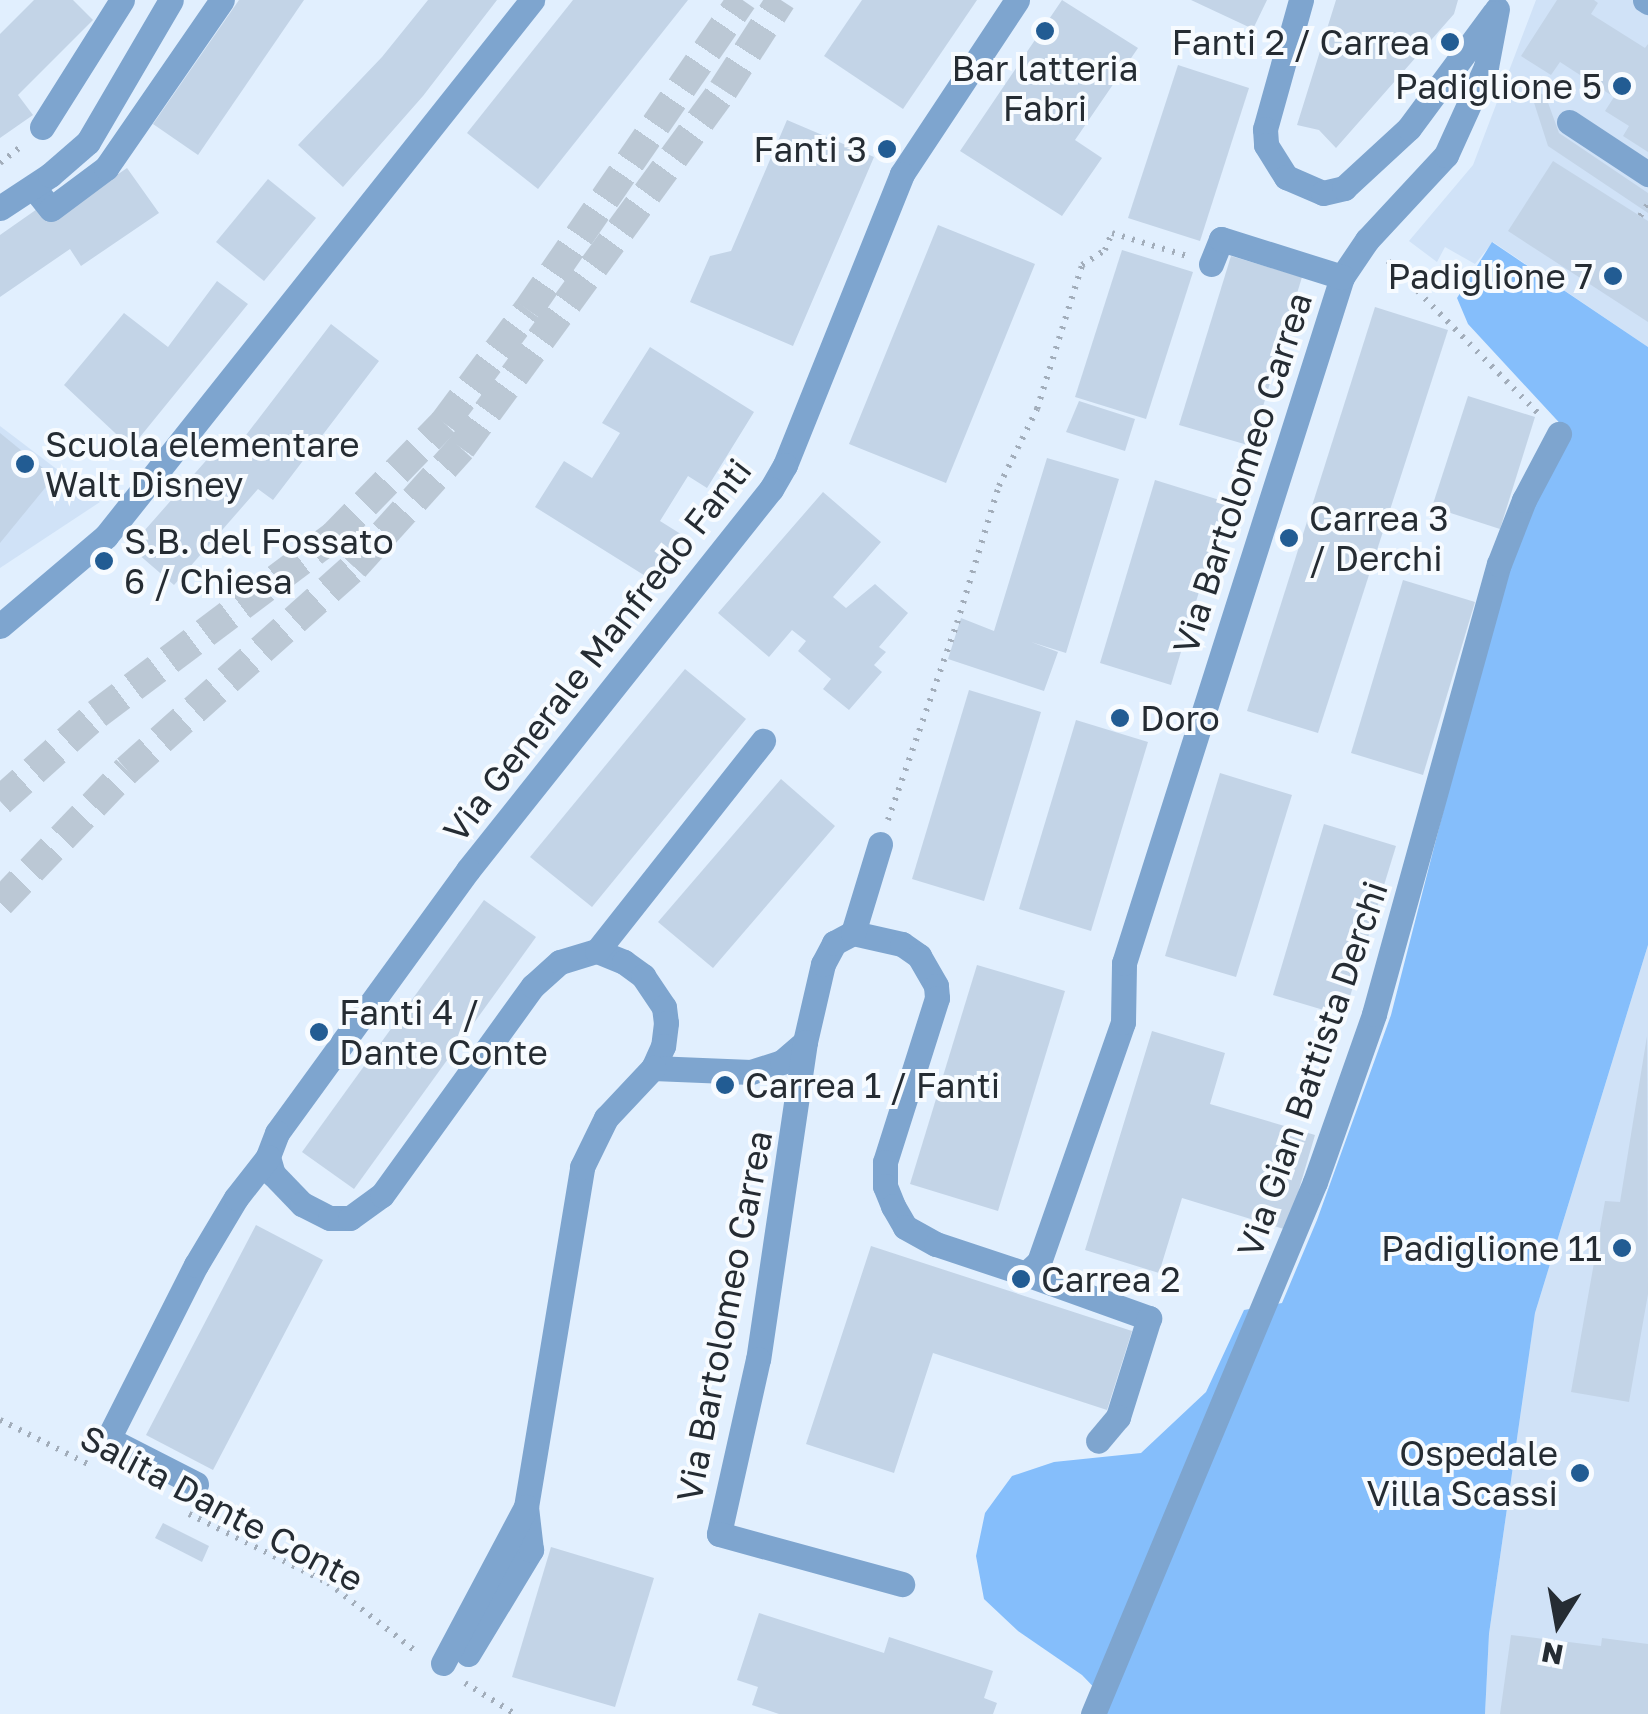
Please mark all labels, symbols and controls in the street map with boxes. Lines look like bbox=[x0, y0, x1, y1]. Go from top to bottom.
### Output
marker: Bar latteria Fabri bbox=[1034, 20, 1056, 42]
place label: Fanti 2 / Carrea bbox=[1172, 21, 1430, 63]
marker: Fanti 2 / Carrea bbox=[1439, 31, 1461, 53]
place label: Bar latteria Fabri bbox=[951, 47, 1139, 129]
place label: Padiglione 5 bbox=[1395, 65, 1602, 107]
marker: Padiglione 5 bbox=[1611, 75, 1633, 97]
place label: Fanti 3 bbox=[753, 128, 867, 170]
marker: Fanti 3 bbox=[876, 138, 898, 160]
place label: Padiglione 7 bbox=[1388, 255, 1593, 297]
marker: Padiglione 7 bbox=[1602, 265, 1624, 287]
street label: Via Bartolomeo Carrea bbox=[1164, 287, 1320, 659]
place label: Scuola elementare Walt Disney bbox=[45, 423, 360, 505]
street label: Via Generale Manfredo Fanti bbox=[434, 450, 760, 850]
marker: Scuola elementare Walt Disney bbox=[14, 453, 36, 475]
place label: Carrea 3 / Derchi bbox=[1309, 497, 1449, 579]
place label: S.B. del Fossato 6 / Chiesa bbox=[124, 520, 394, 602]
marker: Carrea 3 / Derchi bbox=[1278, 527, 1300, 549]
marker: S.B. del Fossato 6 / Chiesa bbox=[93, 550, 115, 572]
place label: Doro bbox=[1140, 697, 1220, 739]
marker: Doro bbox=[1109, 707, 1131, 729]
street label: Via Gian Battista Derchi bbox=[1228, 876, 1396, 1262]
place label: Fanti 4 / Dante Conte bbox=[339, 991, 548, 1073]
marker: Fanti 4 / Dante Conte bbox=[308, 1021, 330, 1043]
place label: Carrea 1 / Fanti bbox=[745, 1064, 1000, 1106]
marker: Carrea 1 / Fanti bbox=[714, 1074, 736, 1096]
street label: Via Bartolomeo Carrea bbox=[667, 1127, 781, 1505]
place label: Padiglione 11 bbox=[1381, 1227, 1602, 1269]
marker: Padiglione 11 bbox=[1611, 1237, 1633, 1259]
place label: Carrea 2 bbox=[1041, 1258, 1181, 1300]
marker: Carrea 2 bbox=[1010, 1268, 1032, 1290]
street label: Salita Dante Conte bbox=[73, 1416, 371, 1600]
place label: Ospedale Villa Scassi bbox=[1367, 1432, 1558, 1514]
marker: Ospedale Villa Scassi bbox=[1567, 1460, 1593, 1486]
north arrow bbox=[1508, 1574, 1608, 1674]
text: N bbox=[1539, 1636, 1566, 1672]

